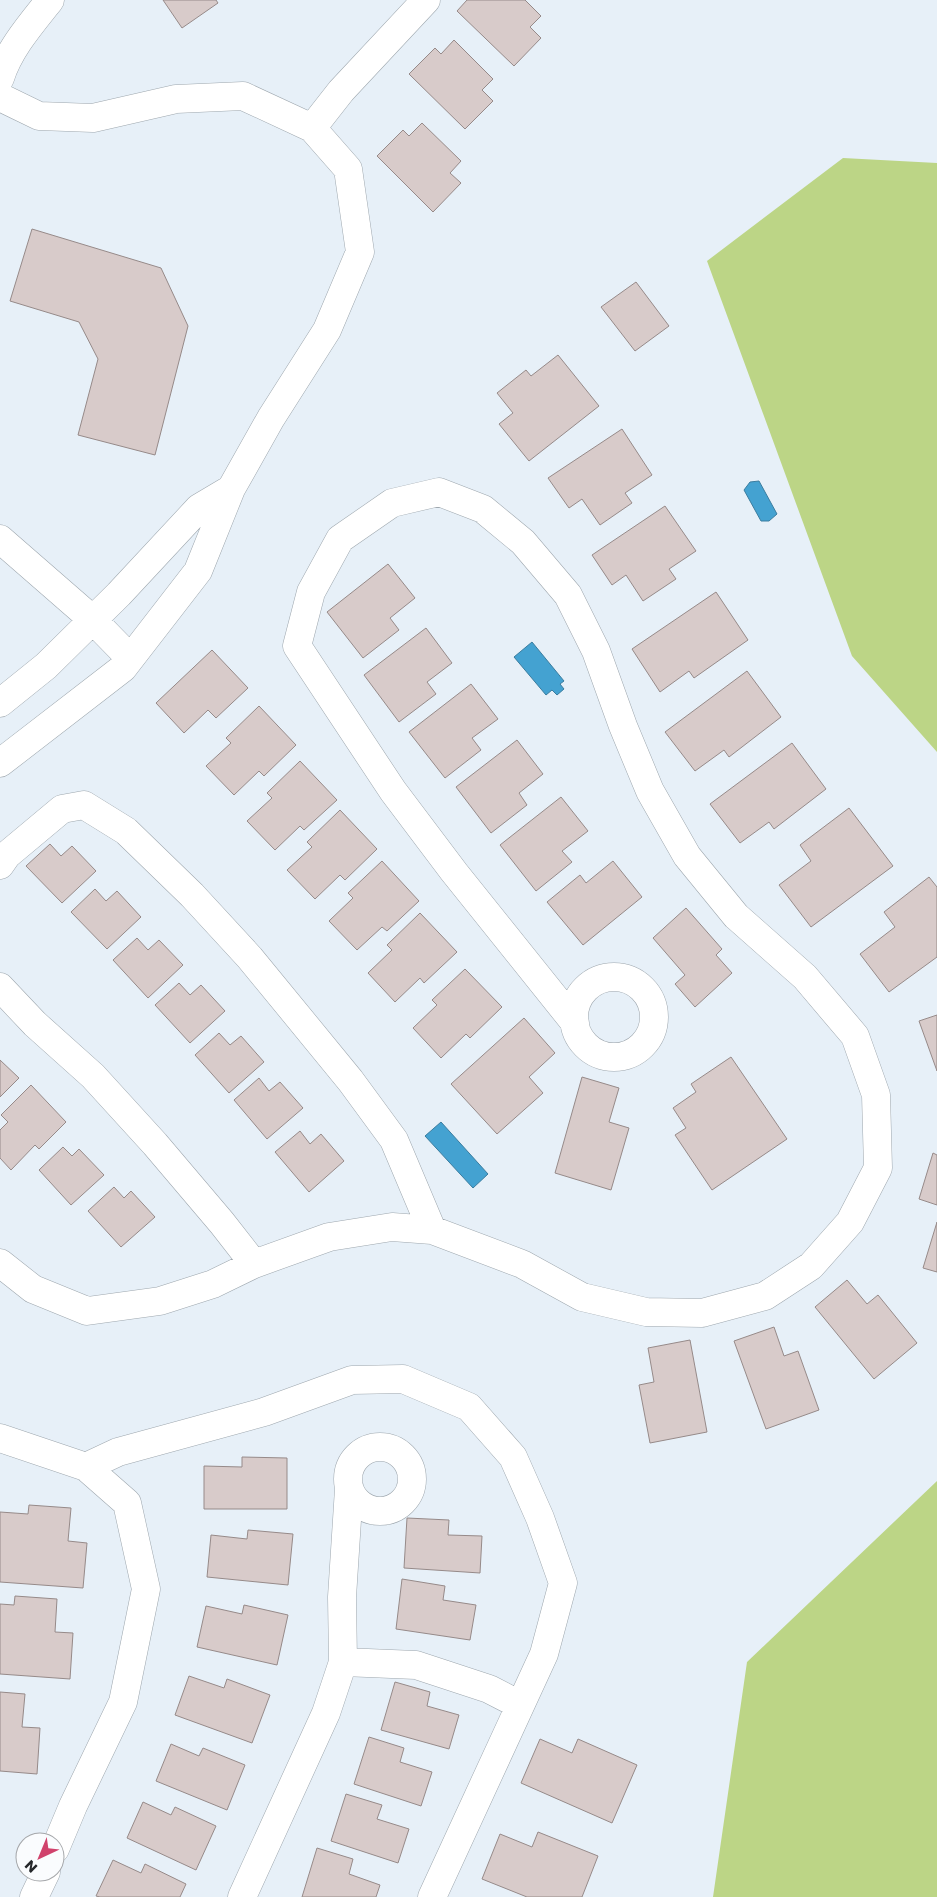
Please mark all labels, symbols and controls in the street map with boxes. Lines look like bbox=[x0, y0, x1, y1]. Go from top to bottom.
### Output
north arrow bbox=[15, 1832, 65, 1882]
text: N bbox=[20, 1856, 42, 1877]

